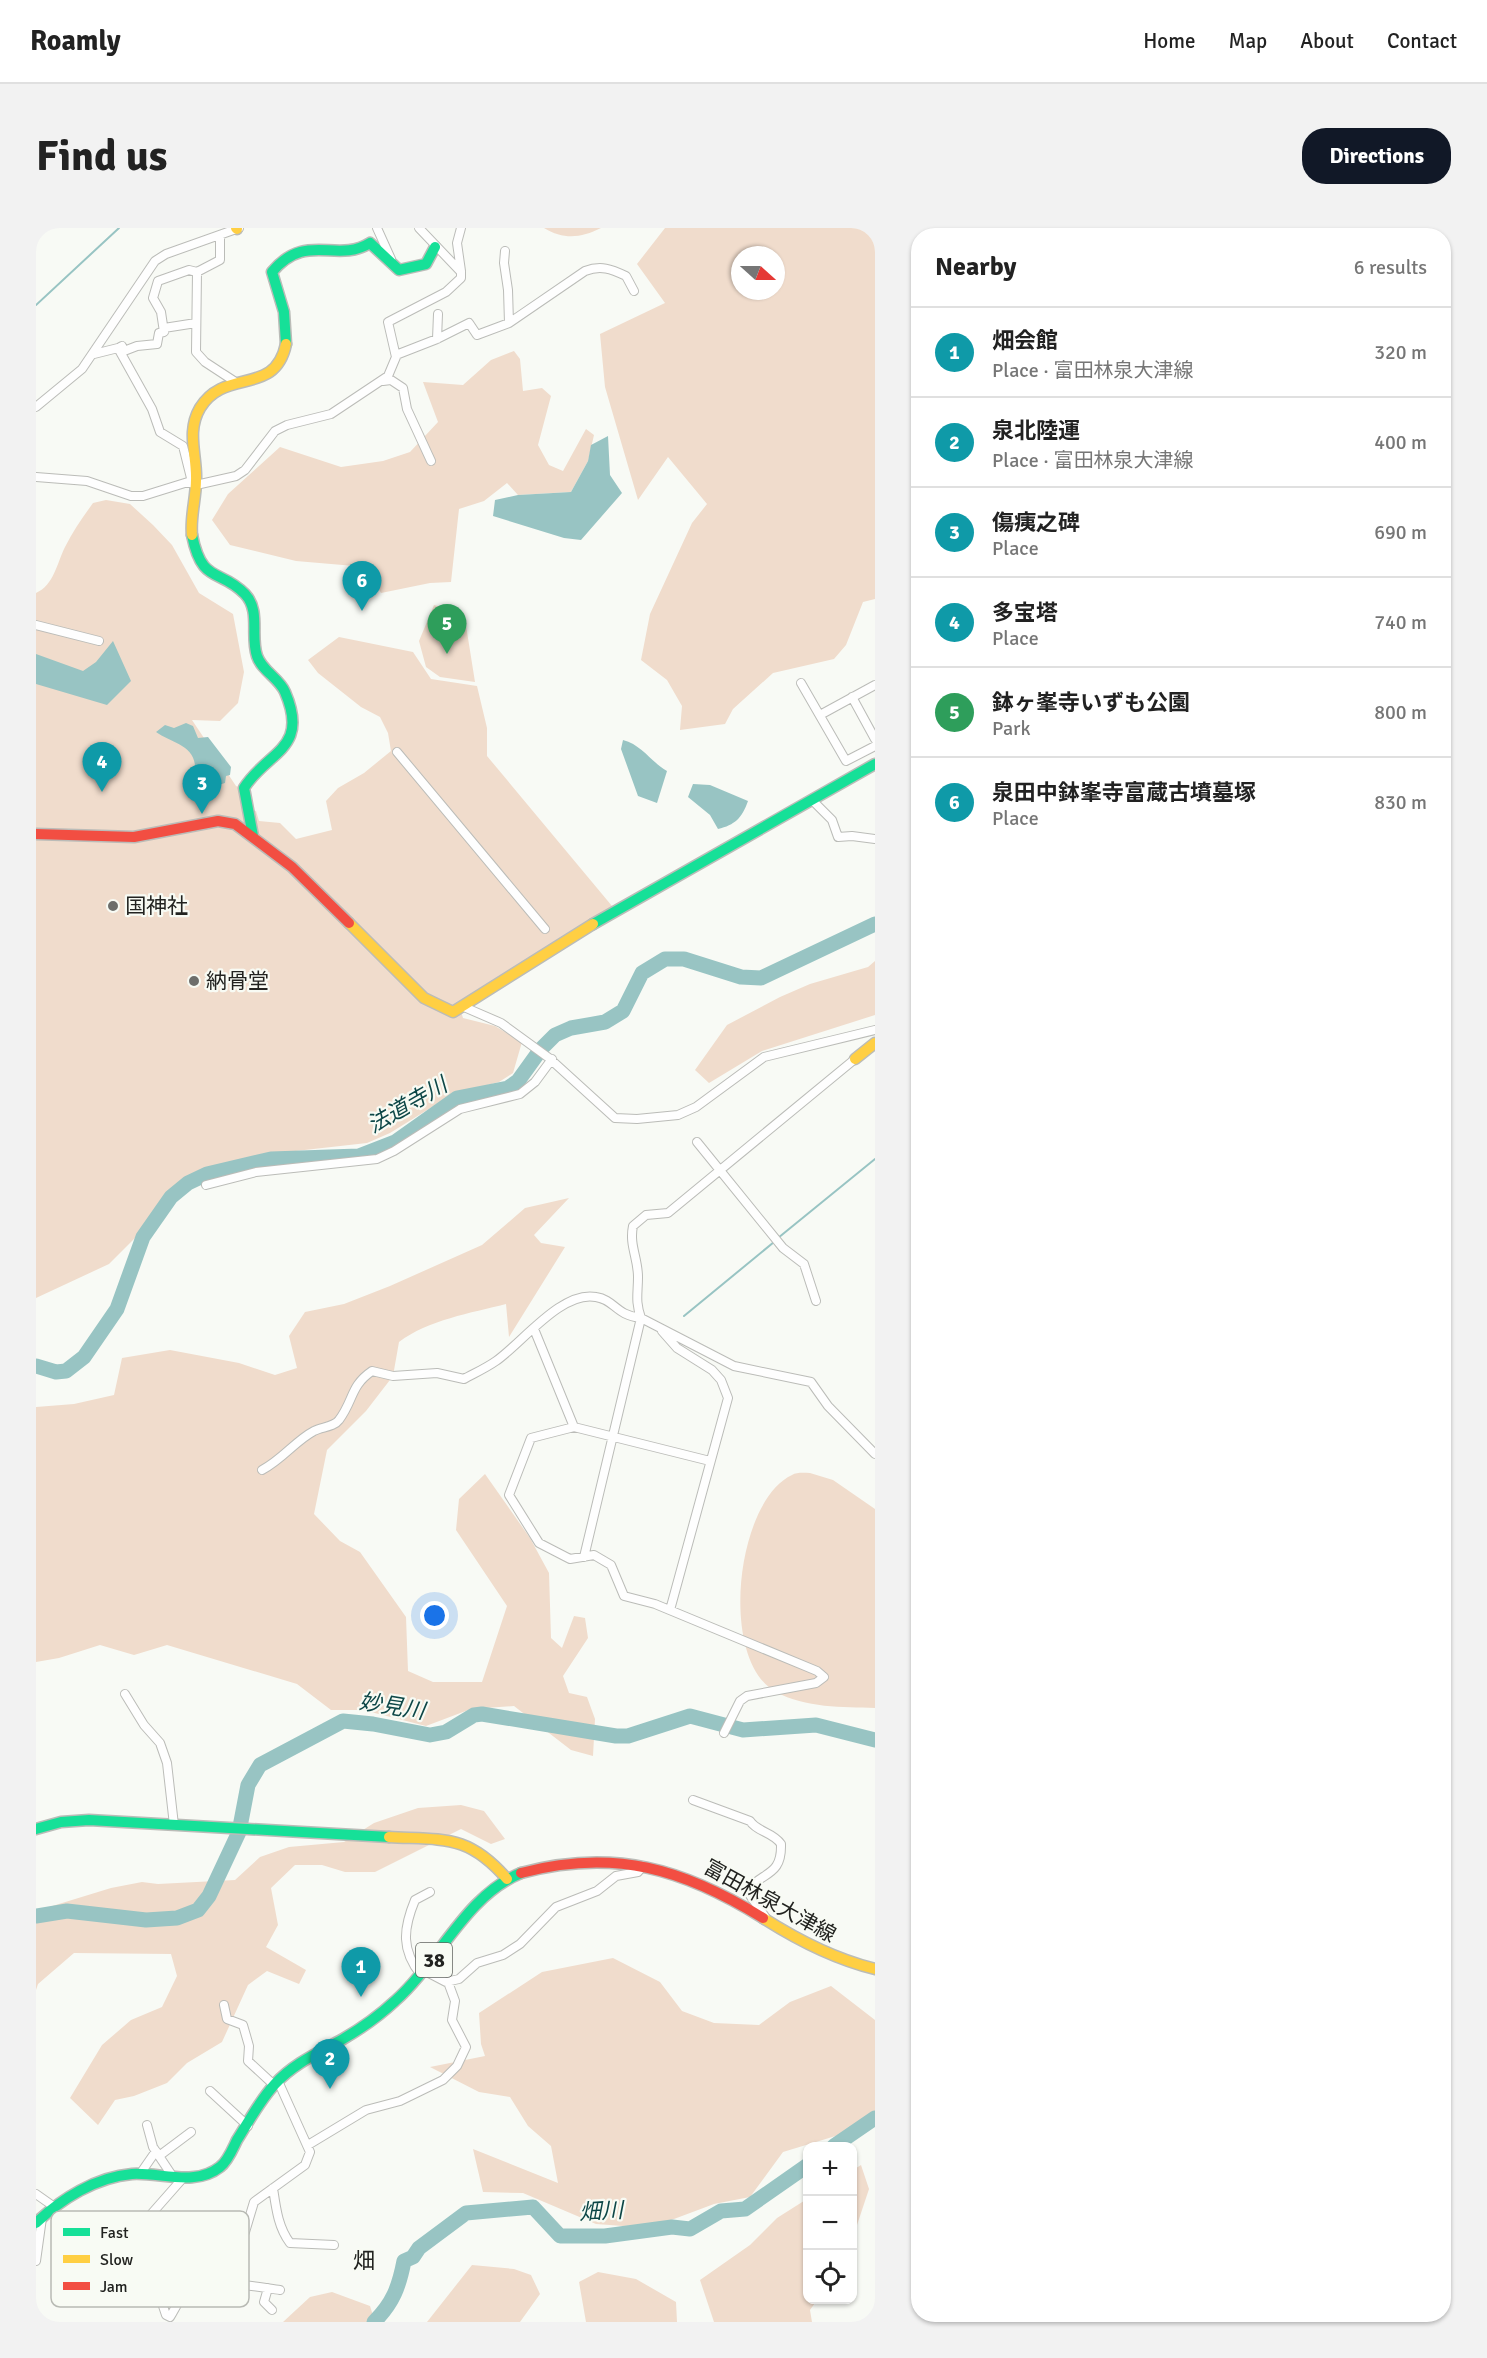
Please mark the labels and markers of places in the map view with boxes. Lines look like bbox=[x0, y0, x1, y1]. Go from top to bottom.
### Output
pin: 6 bbox=[342, 562, 382, 611]
pin: 5 bbox=[428, 604, 466, 654]
pin: 4 bbox=[82, 742, 122, 792]
pin: 3 bbox=[182, 764, 222, 814]
place label: 国神社 bbox=[125, 893, 188, 919]
marker: 国神社 bbox=[106, 899, 120, 913]
place label: 納骨堂 bbox=[206, 968, 269, 994]
marker: 納骨堂 bbox=[187, 974, 201, 988]
pin: 1 bbox=[342, 1948, 380, 1997]
pin: 2 bbox=[310, 2040, 350, 2089]

